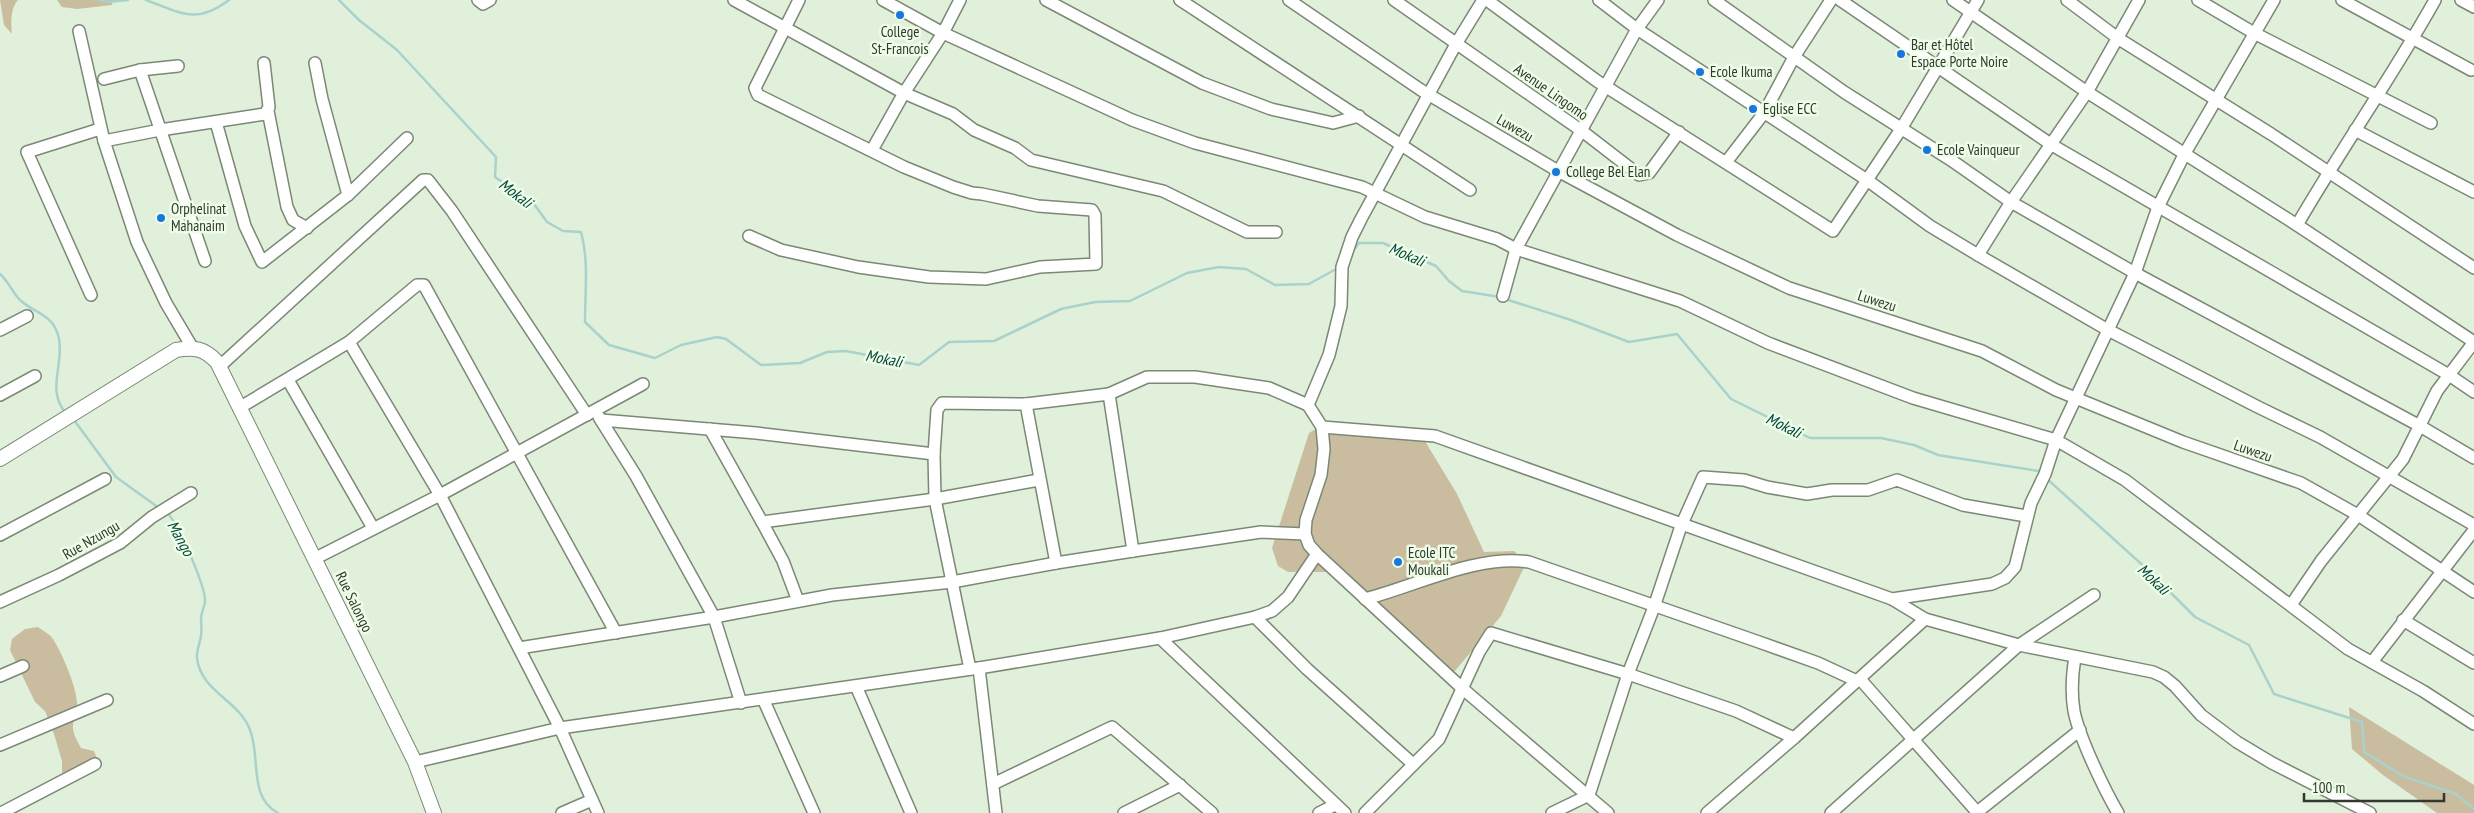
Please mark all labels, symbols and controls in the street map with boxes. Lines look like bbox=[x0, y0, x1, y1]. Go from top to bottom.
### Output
marker: College St-Francois bbox=[894, 9, 906, 21]
place label: College St-Francois bbox=[871, 22, 929, 58]
place label: Bar et Hôtel Espace Porte Noire bbox=[1911, 35, 2008, 71]
marker: Bar et Hôtel Espace Porte Noire bbox=[1895, 48, 1907, 60]
street label: Avenue Lingomo bbox=[1510, 59, 1592, 124]
place label: Ecole Ikuma bbox=[1710, 62, 1772, 81]
marker: Ecole Ikuma bbox=[1694, 66, 1706, 78]
place label: Eglise ECC bbox=[1763, 99, 1817, 118]
marker: Eglise ECC bbox=[1747, 103, 1759, 115]
street label: Luwezu bbox=[1494, 110, 1537, 146]
place label: Ecole Vainqueur bbox=[1937, 140, 2020, 159]
marker: Ecole Vainqueur bbox=[1921, 144, 1933, 156]
place label: College Bel Elan bbox=[1566, 162, 1650, 181]
marker: College Bel Elan bbox=[1550, 166, 1562, 178]
water label: Mokali bbox=[495, 174, 539, 214]
place label: Orphelinat Mahanaim bbox=[171, 199, 226, 235]
marker: Orphelinat Mahanaim bbox=[155, 212, 167, 224]
water label: Mokali bbox=[1386, 238, 1430, 271]
street label: Luwezu bbox=[1856, 285, 1899, 316]
water label: Mokali bbox=[864, 345, 907, 372]
water label: Mokali bbox=[1763, 408, 1807, 443]
street label: Luwezu bbox=[2232, 435, 2275, 466]
street label: Rue Nzungu bbox=[59, 516, 123, 563]
water label: Mango bbox=[163, 517, 199, 560]
place label: Ecole ITC Moukali bbox=[1408, 543, 1456, 579]
marker: Ecole ITC Moukali bbox=[1392, 556, 1404, 568]
water label: Mokali bbox=[2134, 559, 2176, 601]
street label: Rue Salongo bbox=[332, 568, 377, 635]
scale bar bbox=[2304, 770, 2444, 802]
text: 100 m bbox=[2312, 778, 2345, 797]

